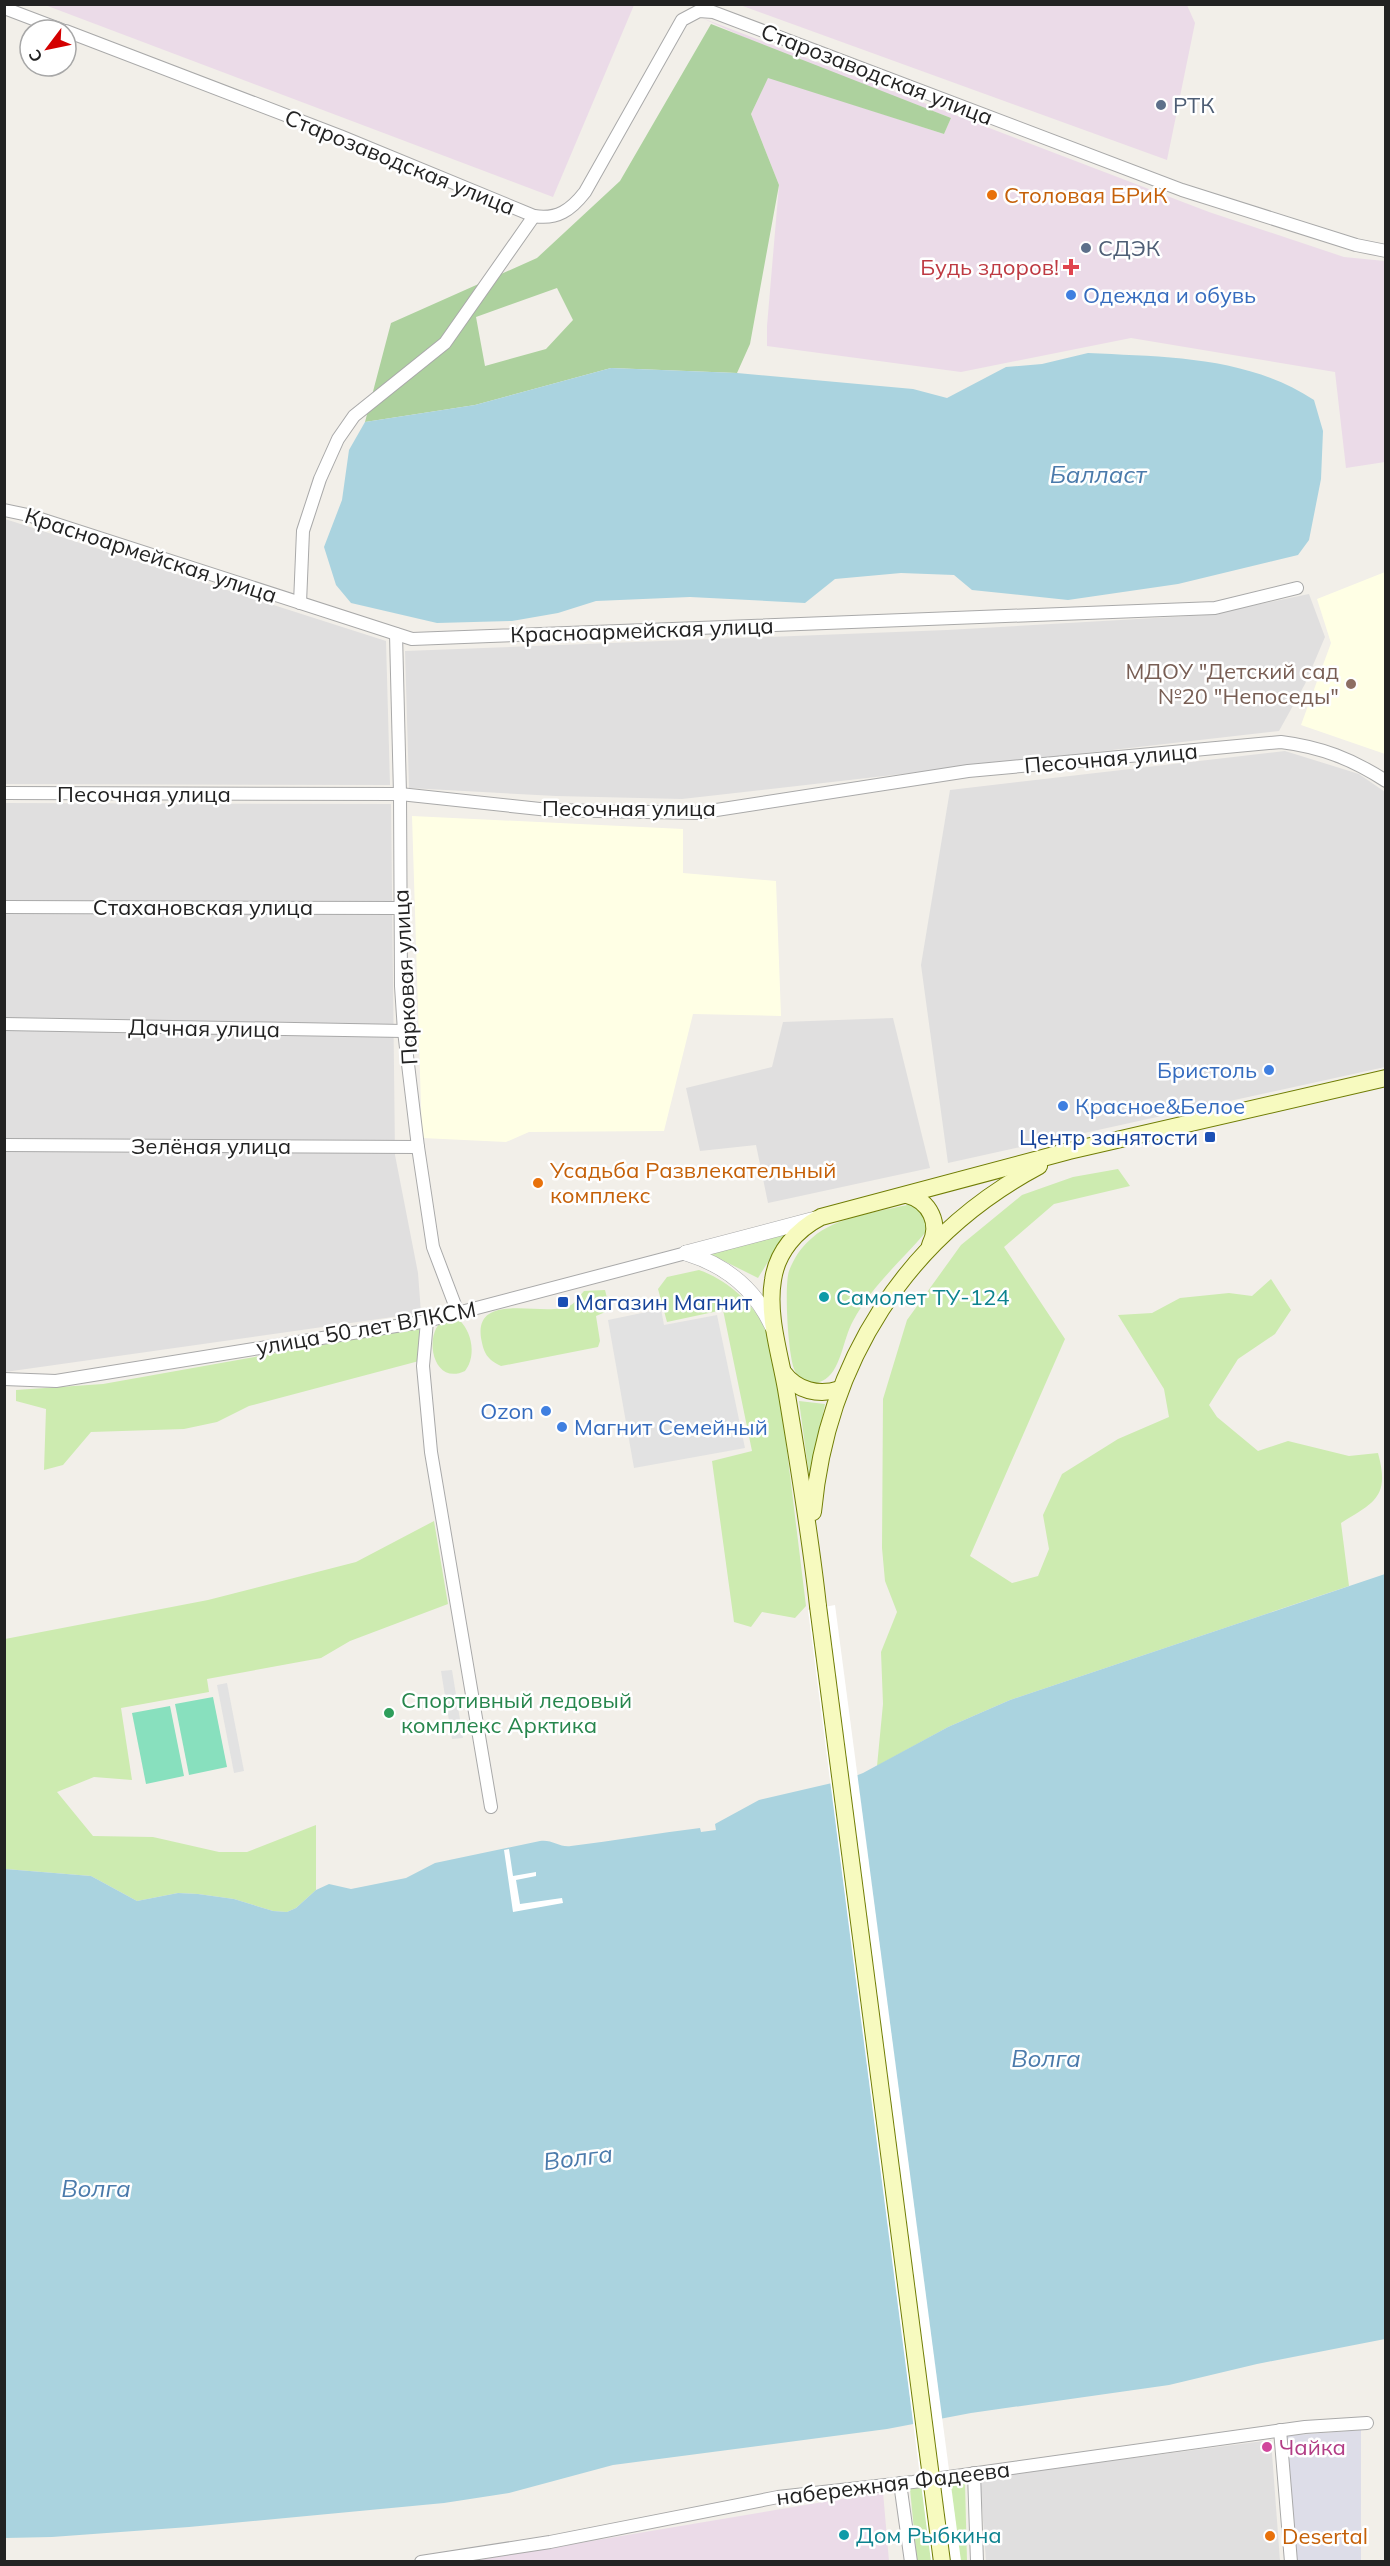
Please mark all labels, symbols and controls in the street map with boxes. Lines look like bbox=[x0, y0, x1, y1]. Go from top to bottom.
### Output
street label: Старозаводская улица bbox=[757, 17, 997, 131]
north arrow bbox=[18, 18, 78, 78]
text: С bbox=[24, 46, 47, 66]
place label: РТК bbox=[1173, 91, 1215, 119]
marker: РТК bbox=[1154, 98, 1168, 112]
street label: Старозаводская улица bbox=[281, 103, 519, 221]
place label: Столовая БРиК bbox=[1004, 181, 1168, 209]
marker: Столовая БРиК bbox=[985, 188, 999, 202]
place label: СДЭК bbox=[1098, 234, 1161, 262]
marker: СДЭК bbox=[1079, 241, 1093, 255]
place label: Будь здоров! bbox=[920, 253, 1059, 281]
marker: Будь здоров! bbox=[1064, 260, 1078, 274]
place label: Одежда и обувь bbox=[1083, 281, 1256, 309]
marker: Одежда и обувь bbox=[1064, 288, 1078, 302]
water label: Балласт bbox=[1050, 459, 1147, 489]
street label: Красноармейская улица bbox=[21, 501, 281, 609]
street label: Красноармейская улица bbox=[510, 611, 774, 649]
place label: МДОУ "Детский сад №20 "Непоседы" bbox=[1125, 657, 1339, 710]
marker: МДОУ "Детский сад №20 "Непоседы" bbox=[1344, 677, 1358, 691]
street label: Песочная улица bbox=[1023, 736, 1199, 780]
street label: Песочная улица bbox=[57, 780, 231, 808]
street label: Песочная улица bbox=[542, 794, 716, 822]
street label: Парковая улица bbox=[386, 888, 424, 1066]
street label: Стахановская улица bbox=[93, 893, 313, 921]
street label: Дачная улица bbox=[128, 1013, 280, 1043]
place label: Бристоль bbox=[1157, 1056, 1257, 1084]
marker: Бристоль bbox=[1262, 1063, 1276, 1077]
place label: Красное&Белое bbox=[1075, 1092, 1245, 1120]
marker: Красное&Белое bbox=[1056, 1099, 1070, 1113]
place label: Центр занятости bbox=[1019, 1123, 1198, 1151]
marker: Центр занятости bbox=[1203, 1130, 1217, 1144]
street label: Зелёная улица bbox=[131, 1132, 291, 1160]
place label: Усадьба Развлекательный комплекс bbox=[549, 1156, 836, 1209]
marker: Усадьба Развлекательный комплекс bbox=[531, 1176, 545, 1190]
place label: Самолет ТУ-124 bbox=[836, 1283, 1009, 1311]
place label: Магазин Магнит bbox=[575, 1288, 752, 1316]
marker: Самолет ТУ-124 bbox=[817, 1290, 831, 1304]
street label: улица 50 лет ВЛКСМ bbox=[254, 1295, 478, 1361]
marker: Магазин Магнит bbox=[556, 1295, 570, 1309]
place label: Ozon bbox=[480, 1397, 534, 1425]
marker: Ozon bbox=[539, 1404, 553, 1418]
place label: Магнит Семейный bbox=[574, 1413, 768, 1441]
marker: Магнит Семейный bbox=[555, 1420, 569, 1434]
place label: Спортивный ледовый комплекс Арктика bbox=[401, 1686, 632, 1739]
marker: Спортивный ледовый комплекс Арктика bbox=[382, 1706, 396, 1720]
water label: Волга bbox=[1011, 2043, 1081, 2073]
water label: Волга bbox=[542, 2138, 614, 2176]
water label: Волга bbox=[61, 2173, 131, 2203]
place label: Чайка bbox=[1279, 2433, 1346, 2461]
marker: Чайка bbox=[1260, 2440, 1274, 2454]
street label: набережная Фадеева bbox=[775, 2455, 1011, 2511]
place label: Дом Рыбкина bbox=[856, 2521, 1002, 2549]
place label: Desertal bbox=[1282, 2522, 1368, 2550]
marker: Дом Рыбкина bbox=[837, 2528, 851, 2542]
marker: Desertal bbox=[1263, 2529, 1277, 2543]

